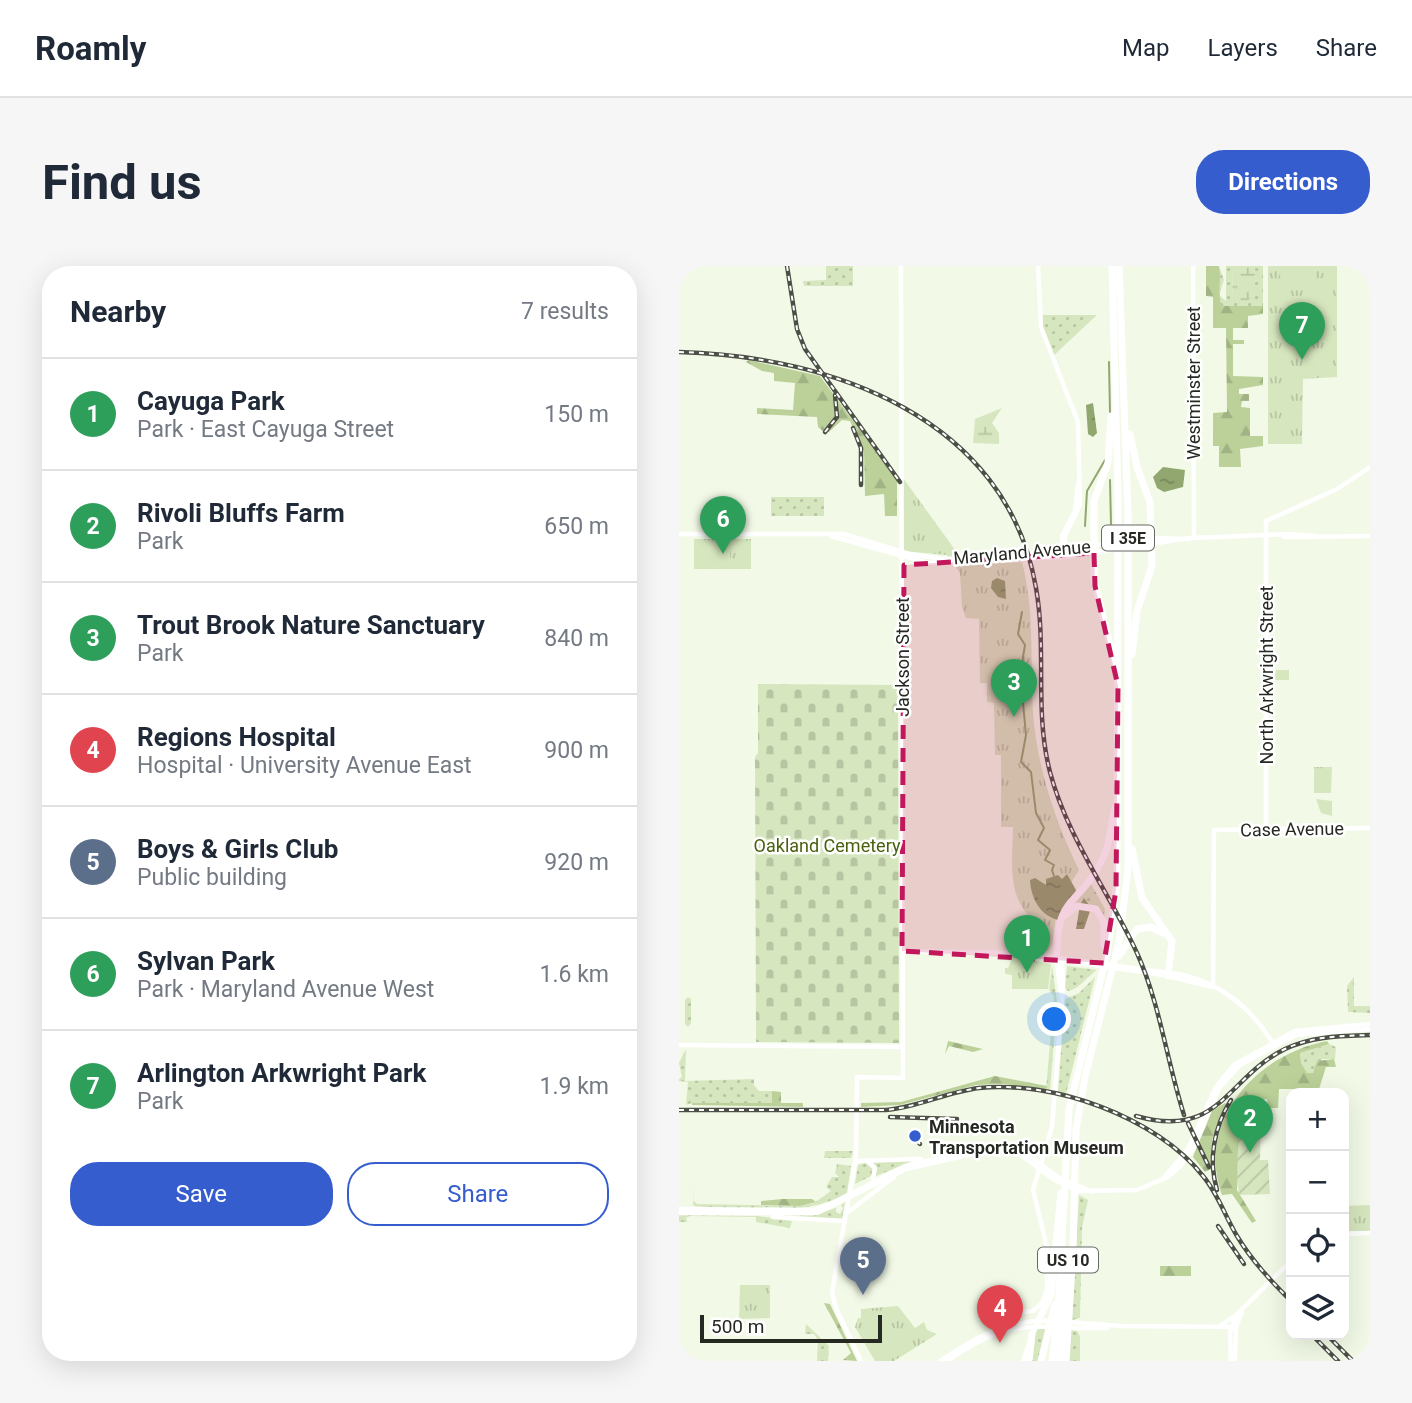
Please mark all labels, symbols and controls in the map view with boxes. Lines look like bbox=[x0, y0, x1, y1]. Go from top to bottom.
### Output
text: Roamly bbox=[35, 29, 146, 68]
text: Map bbox=[1122, 34, 1170, 62]
text: Layers bbox=[1208, 34, 1278, 62]
text: Share bbox=[1316, 34, 1377, 62]
button: Directions bbox=[1196, 150, 1370, 214]
text: Find us bbox=[42, 154, 202, 211]
text: Nearby bbox=[70, 294, 166, 329]
text: 7 results bbox=[521, 298, 609, 325]
pin: 7 bbox=[1279, 302, 1325, 360]
street label: Westminster Street bbox=[1183, 306, 1204, 460]
text: Cayuga Park bbox=[137, 386, 285, 416]
text: 1 bbox=[86, 401, 100, 428]
text: 150 m bbox=[544, 401, 609, 428]
text: Park · East Cayuga Street bbox=[137, 416, 394, 443]
pin: 6 bbox=[700, 496, 746, 554]
text: Rivoli Bluffs Farm bbox=[137, 498, 345, 528]
text: 2 bbox=[86, 513, 100, 540]
text: 650 m bbox=[544, 513, 609, 540]
road number: I 35E bbox=[1102, 526, 1154, 550]
text: Park bbox=[137, 528, 183, 555]
street label: Maryland Avenue bbox=[952, 536, 1092, 568]
street label: North Arkwright Street bbox=[1256, 586, 1277, 764]
street label: Jackson Street bbox=[892, 597, 913, 717]
text: Trout Brook Nature Sanctuary bbox=[137, 610, 485, 640]
text: 3 bbox=[86, 625, 100, 652]
text: 840 m bbox=[544, 625, 609, 652]
text: Park bbox=[137, 640, 183, 667]
pin: 3 bbox=[991, 659, 1037, 717]
text: Regions Hospital bbox=[137, 722, 336, 752]
text: 4 bbox=[86, 737, 100, 764]
text: 900 m bbox=[544, 737, 609, 764]
text: Hospital · University Avenue East bbox=[137, 752, 472, 779]
street label: Case Avenue bbox=[1240, 818, 1344, 840]
text: Boys & Girls Club bbox=[137, 834, 338, 864]
park label: Oakland Cemetery bbox=[754, 835, 901, 856]
text: 5 bbox=[86, 849, 100, 876]
text: 920 m bbox=[544, 849, 609, 876]
text: Public building bbox=[137, 864, 287, 891]
pin: 1 bbox=[1004, 915, 1050, 973]
text: Sylvan Park bbox=[137, 946, 275, 976]
text: 6 bbox=[86, 961, 100, 988]
text: 1.6 km bbox=[540, 961, 609, 988]
text: Park · Maryland Avenue West bbox=[137, 976, 434, 1003]
your location bbox=[1037, 1002, 1071, 1036]
text: Arlington Arkwright Park bbox=[137, 1058, 426, 1088]
text: 7 bbox=[86, 1073, 100, 1100]
text: 1.9 km bbox=[540, 1073, 609, 1100]
text: Park bbox=[137, 1088, 183, 1115]
map controls bbox=[1286, 1088, 1349, 1340]
button: + bbox=[1286, 1088, 1349, 1151]
pin: 2 bbox=[1227, 1095, 1273, 1153]
place label: Minnesota Transportation Museum bbox=[929, 1116, 1124, 1158]
marker: Minnesota Transportation Museum bbox=[907, 1128, 923, 1144]
button: − bbox=[1286, 1151, 1349, 1214]
button: Save bbox=[70, 1162, 333, 1226]
button: Share bbox=[347, 1162, 609, 1226]
button: locate bbox=[1286, 1214, 1349, 1277]
pin: 5 bbox=[840, 1237, 886, 1295]
road number: US 10 bbox=[1038, 1248, 1098, 1272]
button: layers bbox=[1286, 1277, 1349, 1340]
pin: 4 bbox=[977, 1285, 1023, 1343]
scale bar bbox=[700, 1312, 882, 1344]
text: 500 m bbox=[711, 1315, 764, 1338]

